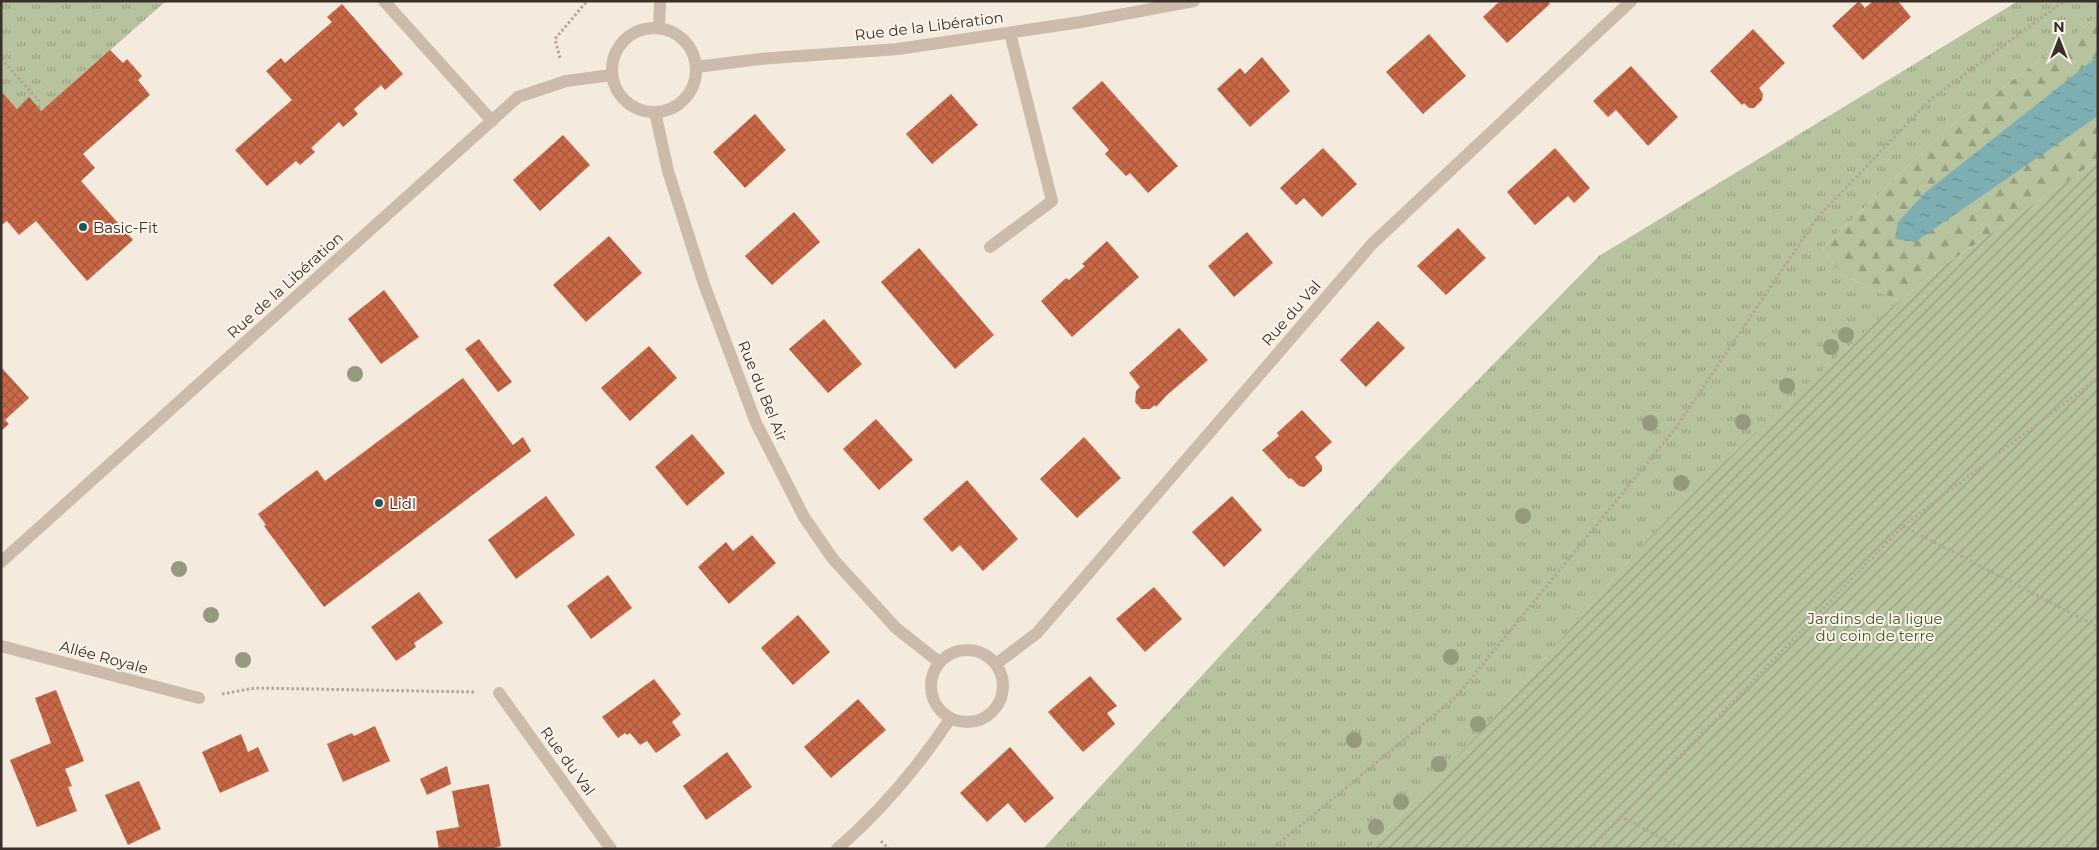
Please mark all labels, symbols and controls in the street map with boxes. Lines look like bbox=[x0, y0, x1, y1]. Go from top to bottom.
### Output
street label: Rue de la Libération bbox=[853, 7, 1005, 45]
north arrow bbox=[2034, 15, 2084, 65]
text: N bbox=[2053, 18, 2065, 36]
place label: Basic-Fit bbox=[93, 218, 158, 237]
marker: Basic-Fit bbox=[77, 221, 89, 233]
street label: Rue de la Libération bbox=[223, 228, 347, 342]
street label: Rue du Val bbox=[1257, 276, 1325, 350]
street label: Rue du Bel Air bbox=[734, 338, 792, 444]
place label: Lidl bbox=[389, 494, 416, 513]
marker: Lidl bbox=[373, 497, 385, 509]
park label: Jardins de la ligue du coin de terre bbox=[1806, 609, 1943, 645]
street label: Allée Royale bbox=[58, 636, 150, 678]
street label: Rue du Val bbox=[537, 723, 599, 799]

